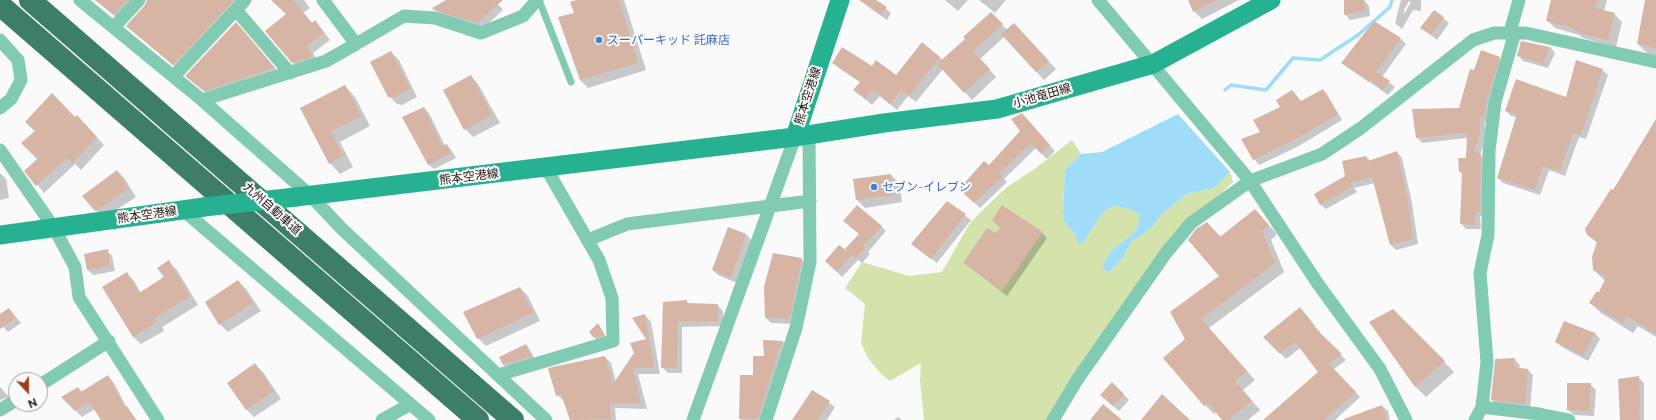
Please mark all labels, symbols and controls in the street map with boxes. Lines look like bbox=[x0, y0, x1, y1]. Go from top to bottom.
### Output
place label: スーパーキッド 託麻店 bbox=[607, 33, 730, 47]
marker: スーパーキッド 託麻店 bbox=[594, 35, 604, 45]
street label: 熊本空港線 bbox=[792, 65, 824, 127]
street label: 小池竜田線 bbox=[1011, 81, 1073, 111]
street label: 熊本空港線 bbox=[438, 166, 500, 188]
street label: 九州自動車道 bbox=[240, 180, 304, 238]
place label: セブン-イレブン bbox=[882, 180, 971, 194]
marker: セブン-イレブン bbox=[869, 182, 879, 192]
street label: 熊本空港線 bbox=[116, 204, 178, 226]
north arrow bbox=[8, 372, 48, 412]
text: N bbox=[26, 395, 39, 410]

